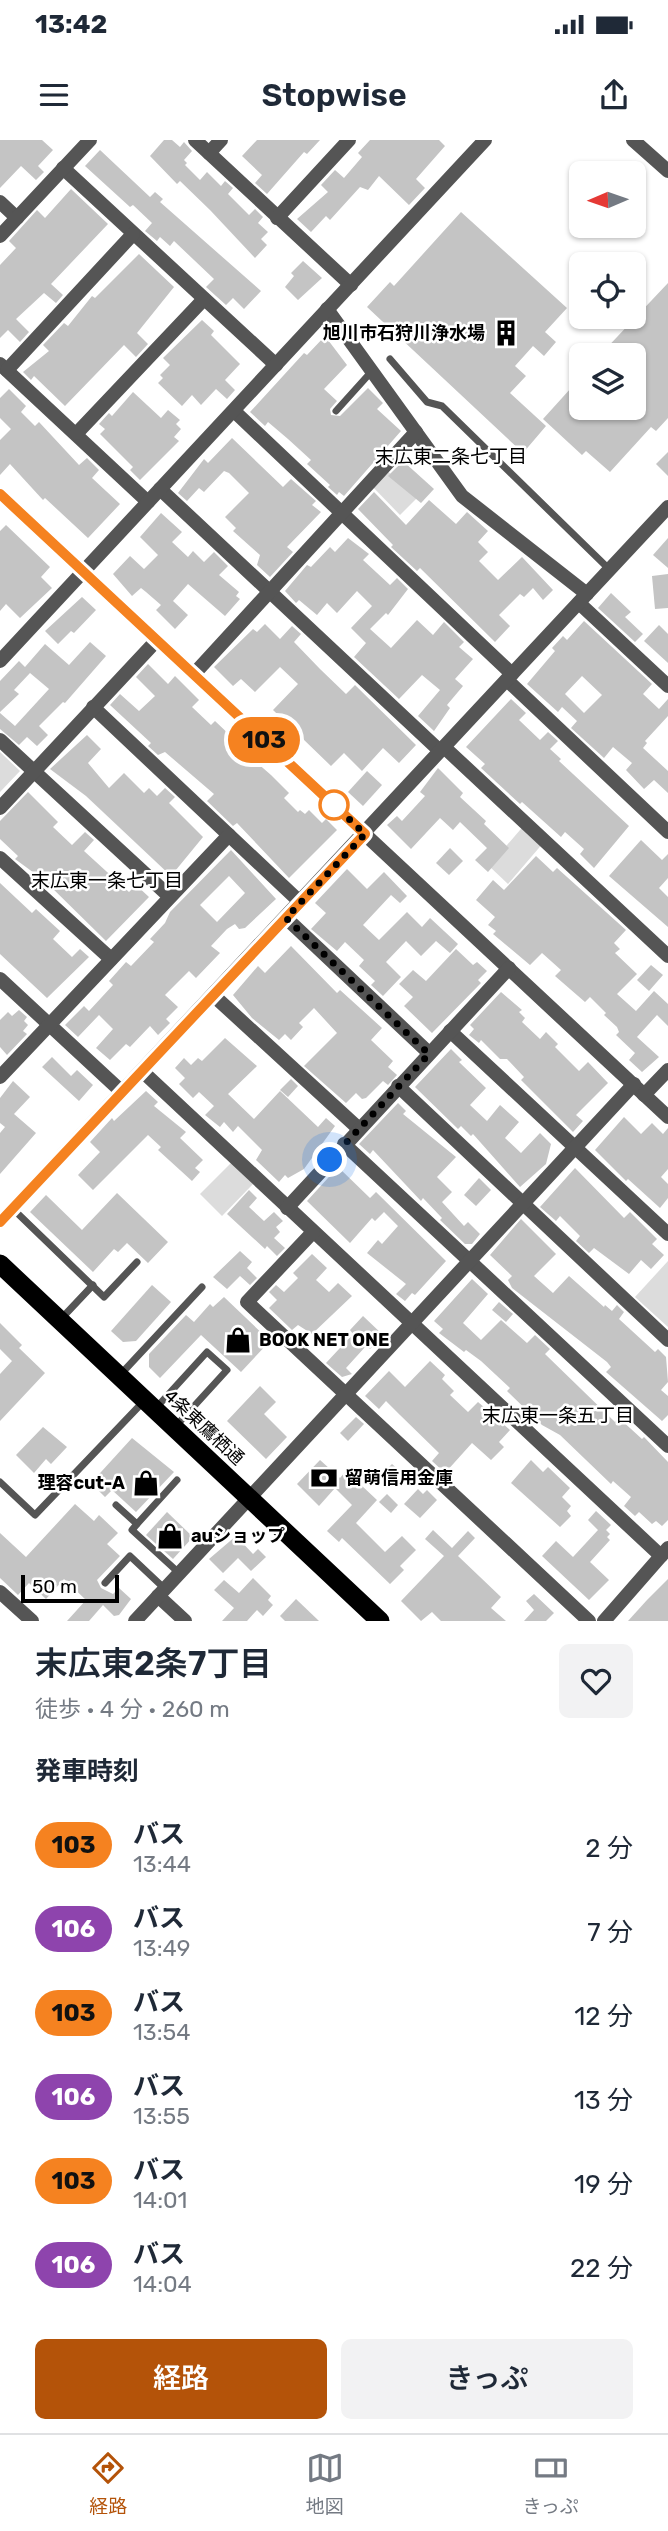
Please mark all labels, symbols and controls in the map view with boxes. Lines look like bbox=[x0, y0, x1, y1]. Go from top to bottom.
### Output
text: 13:42 bbox=[35, 9, 107, 40]
icon: menu bbox=[35, 76, 73, 114]
text: Stopwise bbox=[261, 76, 407, 114]
icon: share bbox=[595, 76, 633, 114]
north arrow bbox=[569, 161, 646, 238]
map controls bbox=[569, 161, 646, 420]
button: locate bbox=[569, 252, 646, 329]
building icon: 旭川市石狩川浄水場 bbox=[491, 318, 521, 348]
place label: 旭川市石狩川浄水場 bbox=[323, 322, 485, 344]
button: layers bbox=[569, 343, 646, 420]
district label: 末広東二条七丁目 bbox=[375, 445, 527, 468]
line badge: 103 bbox=[224, 717, 304, 763]
text: 103 bbox=[242, 726, 286, 754]
unlabelled marker bbox=[319, 790, 349, 820]
district label: 末広東一条七丁目 bbox=[31, 869, 183, 892]
your location bbox=[312, 1142, 347, 1177]
shop icon: BOOK NET ONE bbox=[223, 1325, 253, 1355]
place label: BOOK NET ONE bbox=[259, 1329, 389, 1351]
street label: 4条東鷹栖通 bbox=[159, 1384, 249, 1470]
district label: 末広東一条五丁目 bbox=[482, 1404, 634, 1427]
bank icon: 留萌信用金庫 bbox=[309, 1463, 339, 1493]
place label: 留萌信用金庫 bbox=[345, 1467, 453, 1489]
shop icon: 理容cut-A bbox=[131, 1468, 161, 1498]
place label: 理容cut-A bbox=[37, 1472, 125, 1494]
shop icon: auショップ bbox=[155, 1521, 185, 1551]
place label: auショップ bbox=[191, 1525, 285, 1547]
scale bar bbox=[21, 1572, 119, 1604]
text: 50 m bbox=[32, 1575, 77, 1598]
text: 末広東2条7丁目 bbox=[35, 1644, 272, 1683]
button: heart bbox=[559, 1644, 633, 1718]
text: 徒歩 · 4 分 · 260 m bbox=[35, 1695, 230, 1723]
text: 発車時刻 bbox=[35, 1756, 139, 1787]
text: バス bbox=[133, 1819, 185, 1850]
text: 103 bbox=[51, 1831, 96, 1859]
text: 2 分 bbox=[585, 1833, 633, 1864]
text: 13:44 bbox=[133, 1850, 191, 1878]
text: バス bbox=[133, 1903, 185, 1934]
text: 106 bbox=[52, 1915, 95, 1943]
text: 7 分 bbox=[587, 1917, 633, 1948]
text: 13:49 bbox=[133, 1934, 190, 1962]
text: バス bbox=[133, 1987, 185, 2018]
text: 103 bbox=[51, 1999, 96, 2027]
text: 12 分 bbox=[574, 2001, 633, 2032]
text: 13:54 bbox=[133, 2018, 191, 2046]
text: バス bbox=[133, 2071, 185, 2102]
text: 106 bbox=[52, 2083, 95, 2111]
text: 13 分 bbox=[574, 2085, 633, 2116]
text: 13:55 bbox=[133, 2102, 190, 2130]
text: バス bbox=[133, 2155, 185, 2186]
text: 103 bbox=[51, 2167, 96, 2195]
text: 19 分 bbox=[574, 2169, 633, 2200]
text: 14:01 bbox=[133, 2186, 187, 2214]
text: バス bbox=[133, 2239, 185, 2270]
text: 106 bbox=[52, 2251, 95, 2279]
text: 22 分 bbox=[570, 2253, 633, 2284]
text: 14:04 bbox=[133, 2270, 192, 2298]
button: 経路 bbox=[35, 2339, 327, 2419]
button: きっぷ bbox=[341, 2339, 633, 2419]
tab: 経路 bbox=[89, 2449, 127, 2518]
tab: 地図 bbox=[306, 2449, 344, 2518]
tab: きっぷ bbox=[522, 2449, 579, 2518]

